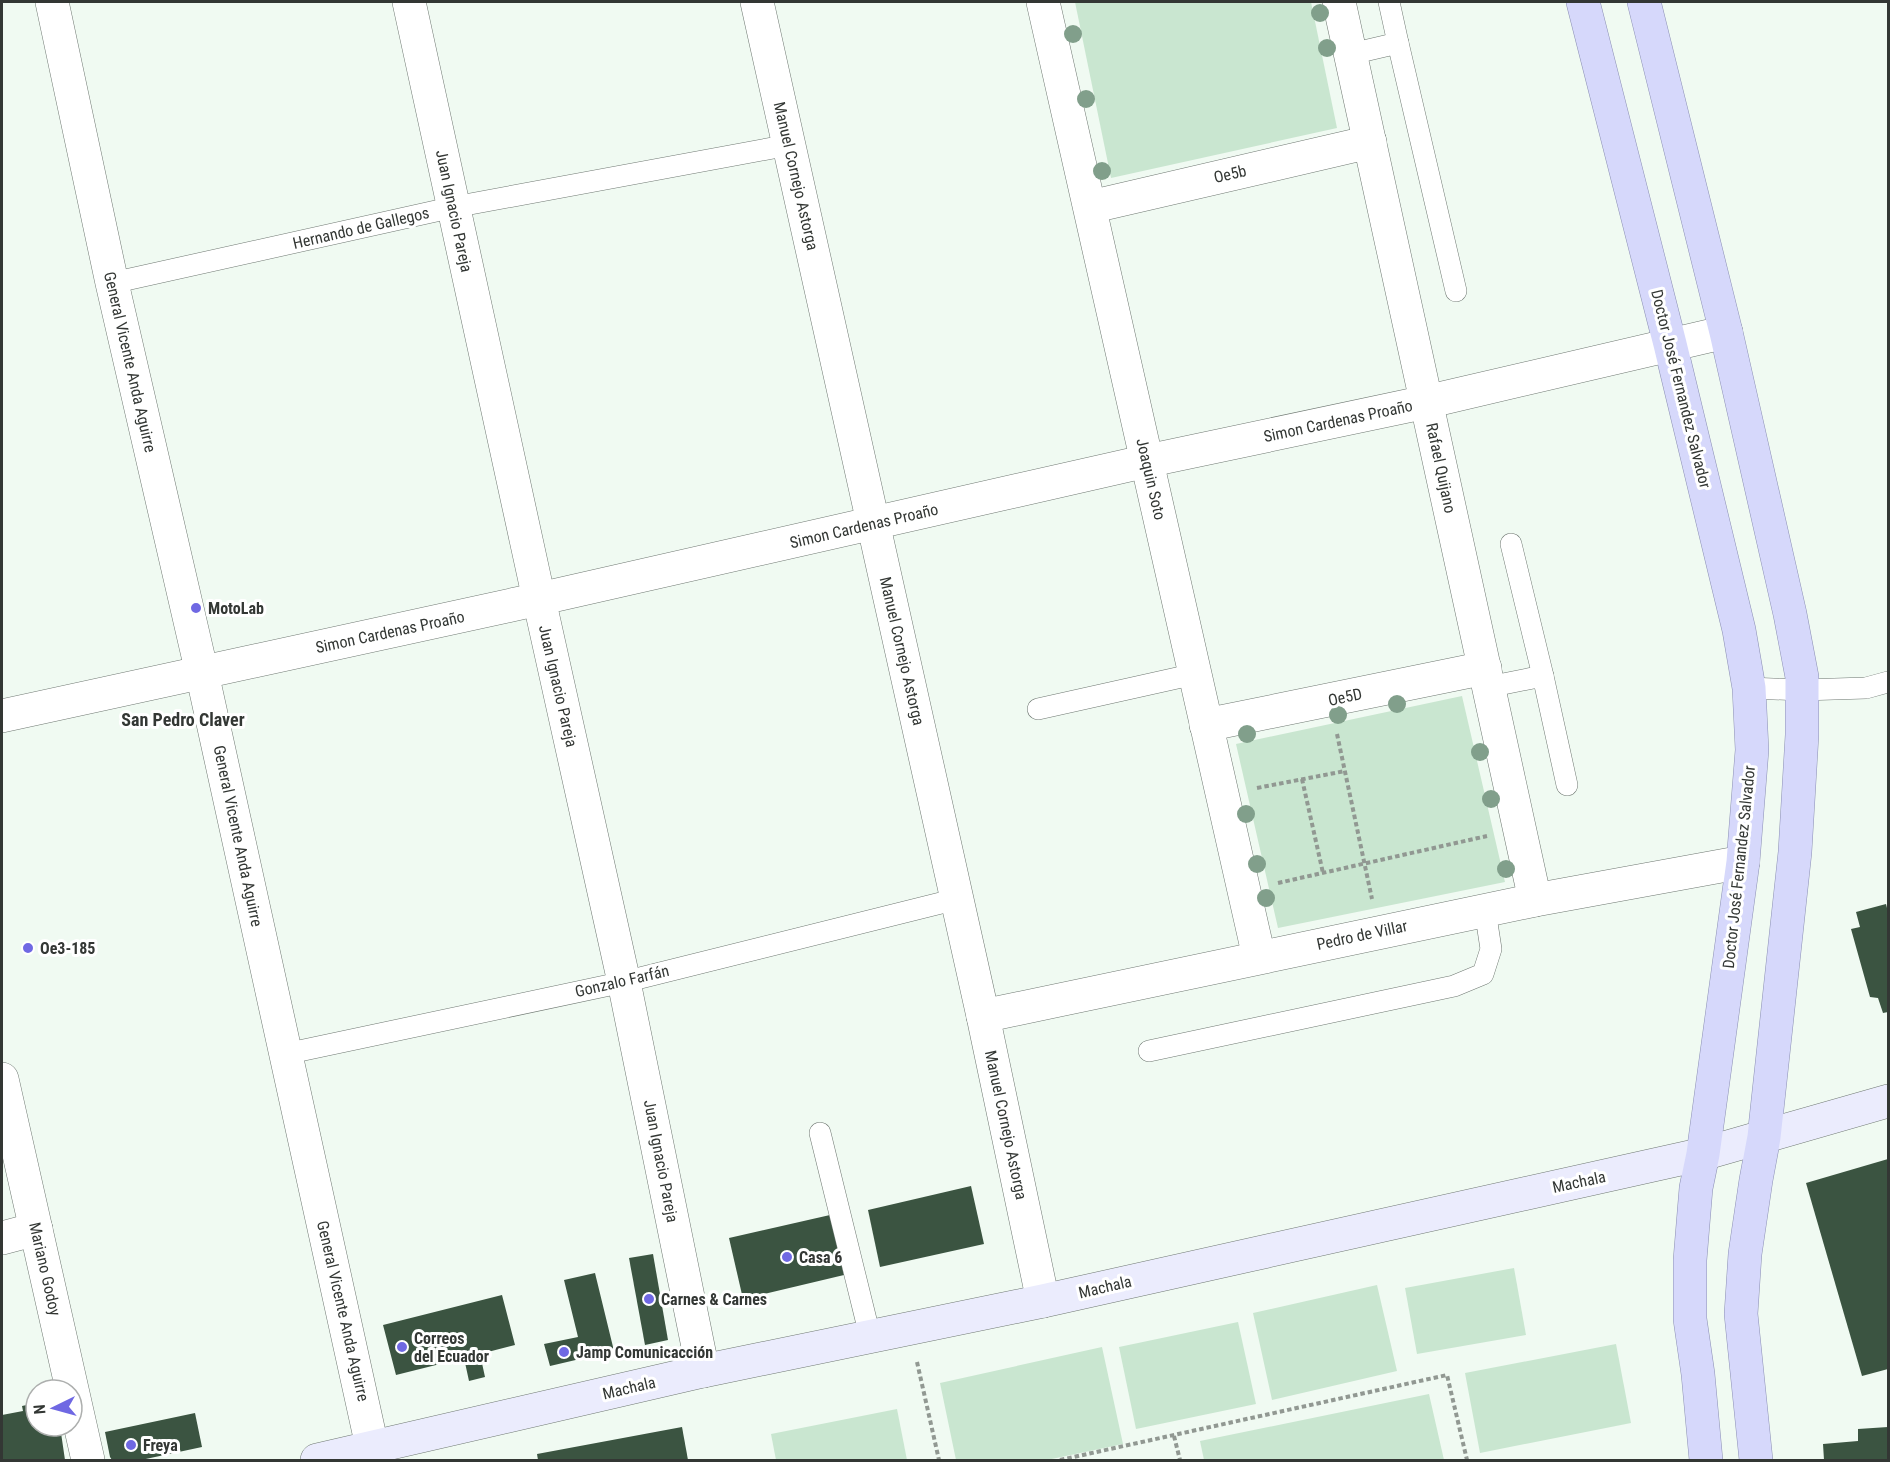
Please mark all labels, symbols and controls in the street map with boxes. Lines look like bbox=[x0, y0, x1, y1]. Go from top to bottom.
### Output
street label: Manuel Cornejo Astorga bbox=[770, 100, 822, 252]
street label: Juan Ignacio Pareja bbox=[432, 148, 476, 274]
street label: Oe5b bbox=[1212, 161, 1248, 187]
street label: Hernando de Gallegos bbox=[291, 203, 431, 253]
street label: General Vicente Anda Aguirre bbox=[100, 270, 160, 454]
street label: Doctor José Fernandez Salvador bbox=[1647, 288, 1715, 490]
street label: Simon Cardenas Proaño bbox=[1262, 396, 1414, 446]
street label: Rafael Quijano bbox=[1422, 421, 1460, 515]
street label: Joaquin Soto bbox=[1132, 436, 1170, 522]
street label: Simon Cardenas Proaño bbox=[788, 500, 940, 552]
street label: Manuel Cornejo Astorga bbox=[876, 575, 928, 727]
place label: MotoLab bbox=[208, 599, 264, 618]
marker: MotoLab bbox=[189, 601, 203, 615]
street label: Simon Cardenas Proaño bbox=[314, 607, 466, 657]
street label: Juan Ignacio Pareja bbox=[535, 623, 581, 749]
street label: Oe5D bbox=[1326, 684, 1364, 710]
district label: San Pedro Claver bbox=[121, 709, 245, 730]
street label: General Vicente Anda Aguirre bbox=[209, 744, 267, 928]
street label: Doctor José Fernandez Salvador bbox=[1719, 764, 1759, 969]
street label: Pedro de Villar bbox=[1315, 916, 1409, 954]
place label: Oe3-185 bbox=[40, 939, 95, 958]
marker: Oe3-185 bbox=[21, 941, 35, 955]
street label: Gonzalo Farfán bbox=[573, 961, 671, 1001]
street label: Manuel Cornejo Astorga bbox=[981, 1049, 1031, 1201]
street label: Juan Ignacio Pareja bbox=[640, 1098, 682, 1224]
street label: Machala bbox=[1551, 1167, 1607, 1197]
street label: General Vicente Anda Aguirre bbox=[313, 1219, 373, 1403]
street label: Mariano Godoy bbox=[25, 1220, 65, 1318]
place label: Casa 6 bbox=[799, 1248, 842, 1267]
marker: Casa 6 bbox=[780, 1250, 794, 1264]
street label: Machala bbox=[1077, 1272, 1133, 1302]
place label: Carnes & Carnes bbox=[661, 1290, 767, 1309]
marker: Carnes & Carnes bbox=[642, 1292, 656, 1306]
place label: Correos del Ecuador bbox=[414, 1329, 489, 1366]
marker: Correos del Ecuador bbox=[395, 1340, 409, 1354]
place label: Jamp Comunicacción bbox=[576, 1343, 713, 1362]
marker: Jamp Comunicacción bbox=[557, 1345, 571, 1359]
street label: Machala bbox=[601, 1373, 657, 1403]
north arrow bbox=[24, 1378, 84, 1438]
text: N bbox=[30, 1404, 49, 1415]
place label: Freya bbox=[143, 1436, 178, 1455]
marker: Freya bbox=[124, 1438, 138, 1452]

